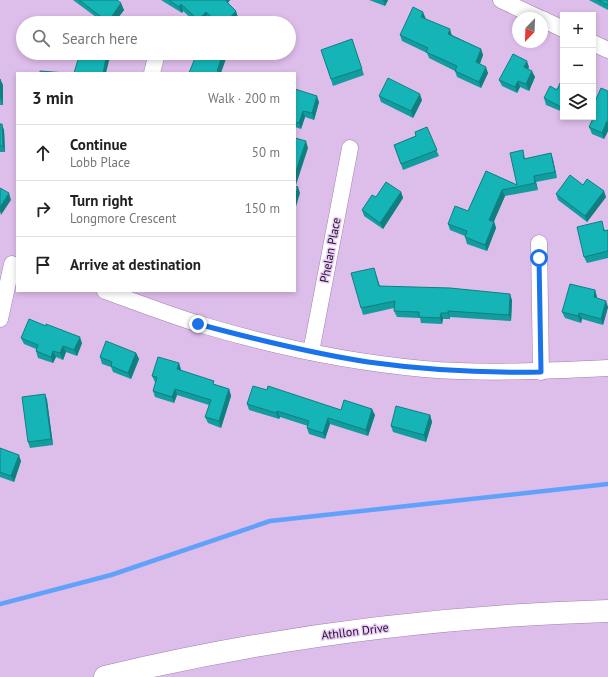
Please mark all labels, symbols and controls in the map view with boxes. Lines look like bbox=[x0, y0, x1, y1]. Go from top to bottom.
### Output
north arrow bbox=[512, 12, 548, 48]
map controls bbox=[560, 12, 596, 120]
button: + bbox=[560, 12, 596, 48]
search box bbox=[16, 16, 296, 60]
icon: search bbox=[30, 27, 52, 49]
text: Search here bbox=[62, 29, 138, 48]
button: − bbox=[560, 48, 596, 84]
button: layers bbox=[560, 84, 596, 120]
text: 3 min bbox=[32, 87, 73, 109]
text: Walk · 200 m bbox=[208, 90, 280, 107]
text: Continue bbox=[70, 135, 127, 154]
icon: ahead bbox=[32, 142, 54, 164]
text: 50 m bbox=[252, 144, 280, 161]
text: Lobb Place bbox=[70, 154, 130, 171]
text: Turn right bbox=[70, 191, 133, 210]
icon: right bbox=[32, 198, 54, 220]
text: 150 m bbox=[245, 200, 280, 217]
text: Longmore Crescent bbox=[70, 210, 176, 227]
street label: Phelan Place bbox=[316, 216, 344, 284]
route start bbox=[530, 249, 548, 267]
icon: arrive bbox=[32, 254, 54, 276]
text: Arrive at destination bbox=[70, 255, 201, 274]
route end bbox=[189, 315, 207, 333]
street label: Athllon Drive bbox=[321, 619, 389, 643]

